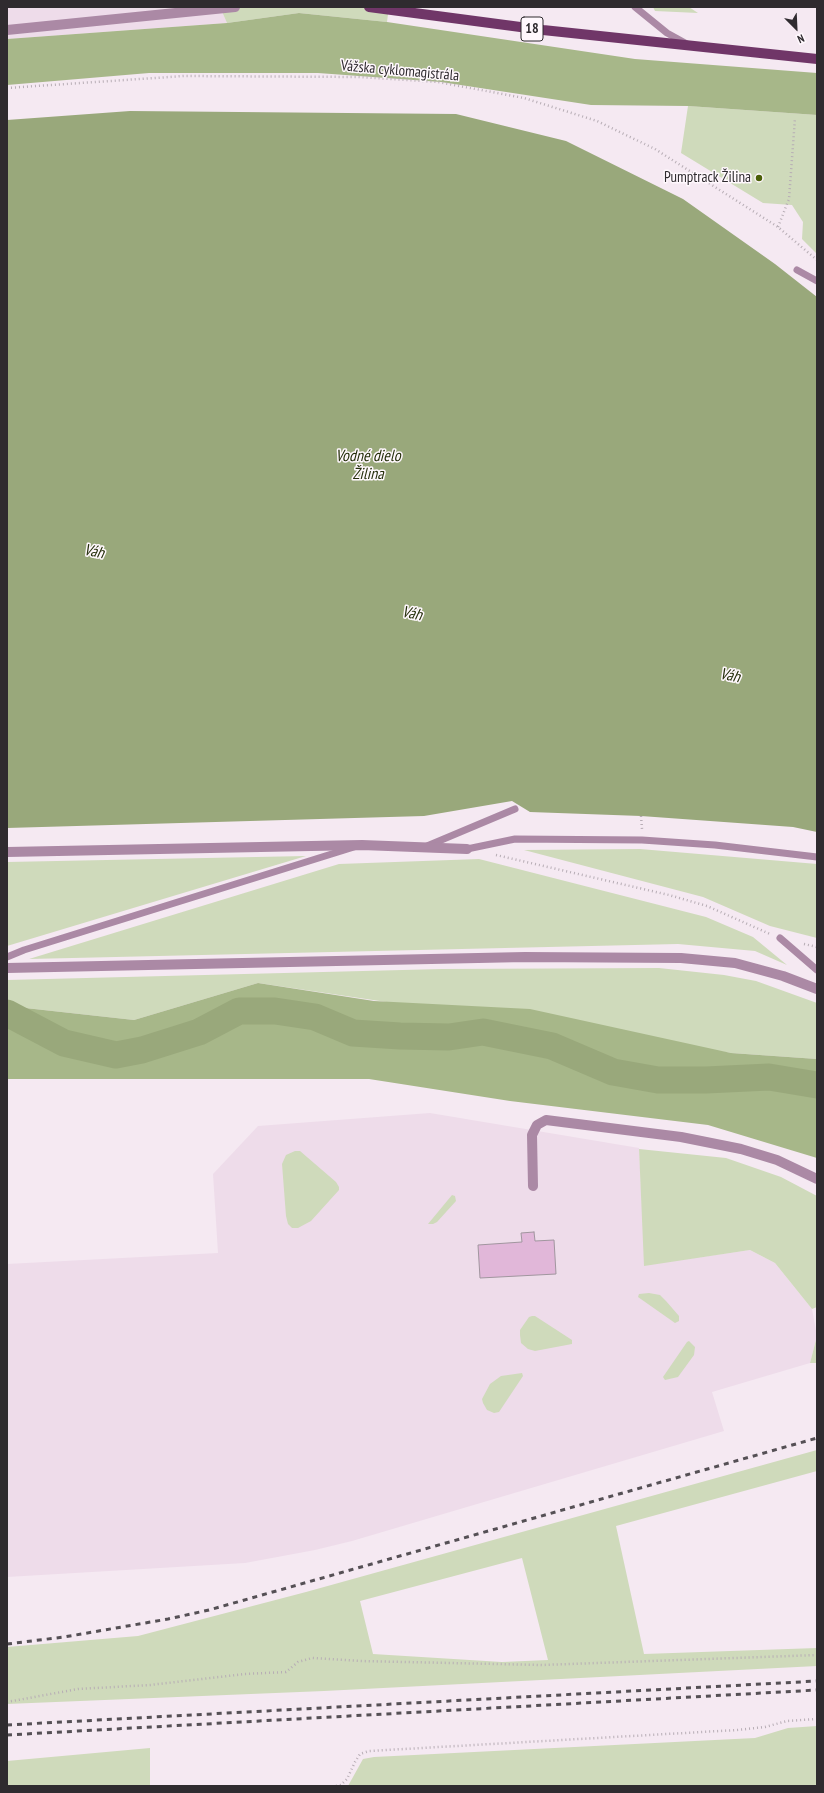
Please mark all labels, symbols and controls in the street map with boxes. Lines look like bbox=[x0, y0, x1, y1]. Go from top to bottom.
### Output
north arrow bbox=[776, 8, 816, 48]
road number: 18 bbox=[521, 17, 543, 41]
text: N bbox=[795, 31, 806, 47]
street label: Vážska cyklomagistrála bbox=[340, 57, 460, 85]
place label: Pumptrack Žilina bbox=[664, 169, 751, 187]
marker: Pumptrack Žilina bbox=[754, 173, 764, 183]
water label: Vodné dielo Žilina bbox=[335, 446, 401, 484]
water label: Váh bbox=[82, 541, 106, 563]
water label: Váh bbox=[400, 603, 424, 625]
water label: Váh bbox=[718, 665, 742, 687]

